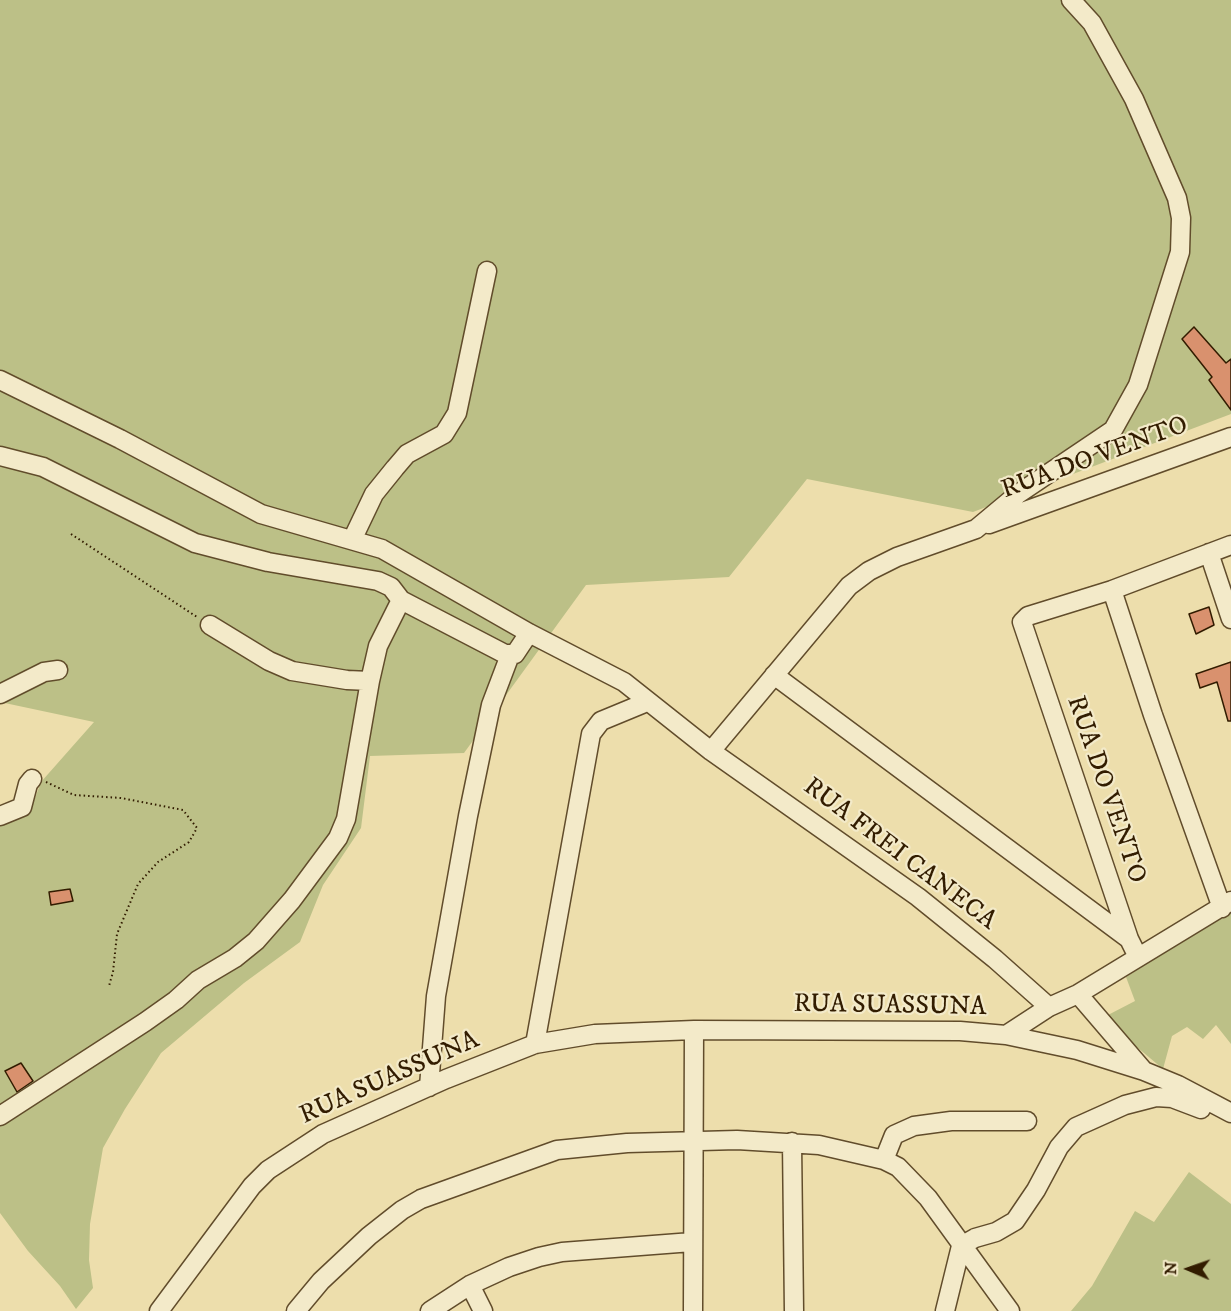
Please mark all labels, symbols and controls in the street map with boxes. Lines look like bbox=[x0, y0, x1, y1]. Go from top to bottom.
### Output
street label: RUA DO VENTO bbox=[998, 411, 1192, 507]
street label: RUA DO VENTO bbox=[1058, 692, 1152, 888]
street label: RUA FREI CANECA bbox=[796, 772, 1002, 938]
street label: RUA SUASSUNA bbox=[793, 990, 987, 1024]
street label: RUA SUASSUNA bbox=[296, 1026, 484, 1132]
north arrow bbox=[1159, 1239, 1219, 1299]
text: N bbox=[1161, 1261, 1181, 1275]

